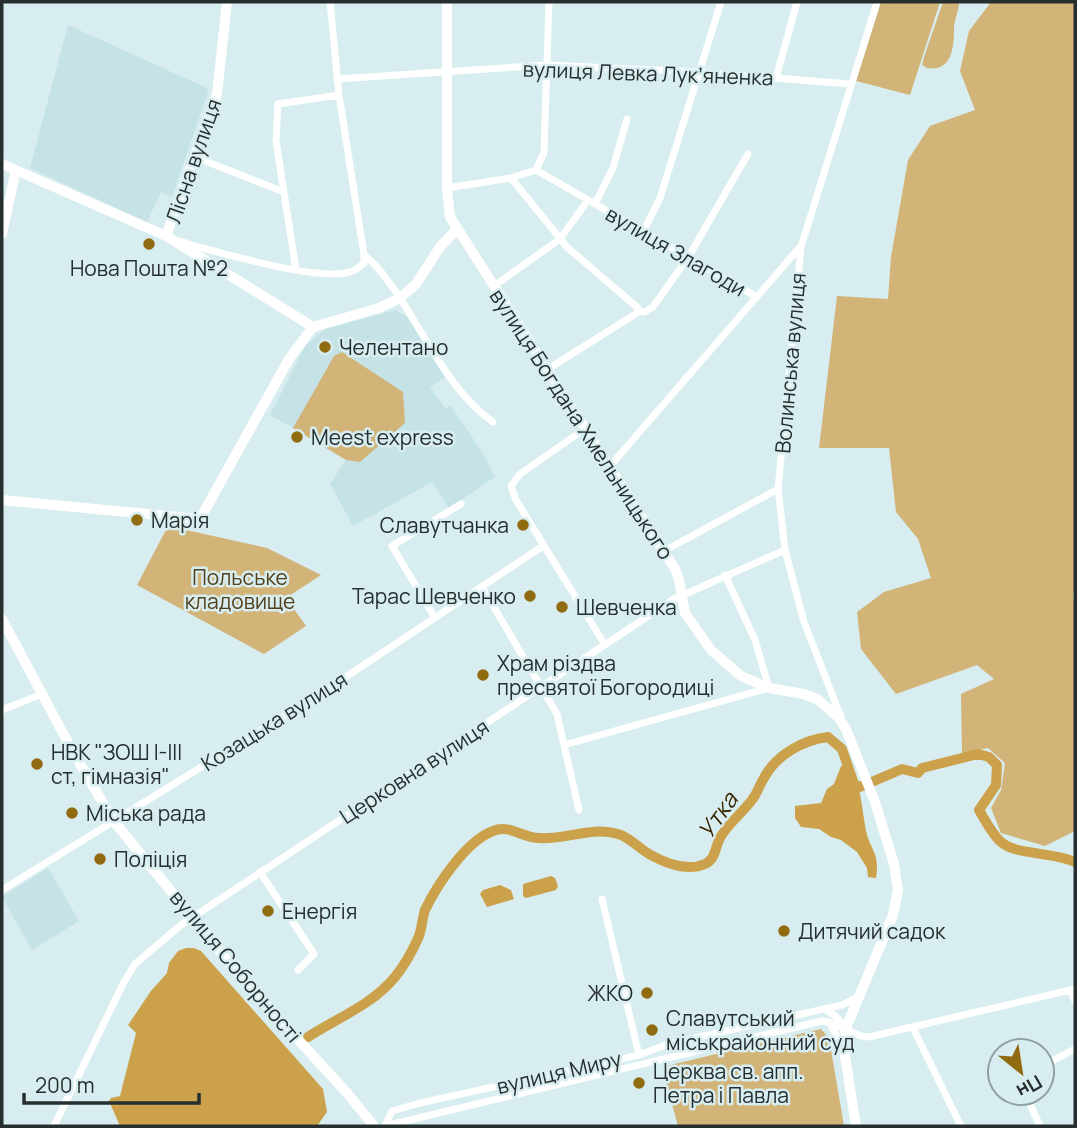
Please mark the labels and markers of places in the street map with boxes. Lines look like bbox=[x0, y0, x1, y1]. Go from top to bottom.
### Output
marker: Нова Пошта №2 bbox=[141, 236, 157, 252]
place label: Нова Пошта №2 bbox=[70, 254, 228, 282]
place label: Челентано bbox=[339, 333, 448, 361]
marker: Челентано bbox=[317, 339, 333, 355]
place label: Meest express bbox=[311, 423, 454, 451]
marker: Meest express bbox=[289, 429, 305, 445]
place label: Марія bbox=[151, 506, 209, 534]
place label: Славутчанка bbox=[380, 511, 509, 539]
marker: Марія bbox=[129, 512, 145, 528]
marker: Славутчанка bbox=[515, 517, 531, 533]
place label: Тарас Шевченко bbox=[352, 582, 516, 610]
marker: Тарас Шевченко bbox=[522, 588, 538, 604]
place label: Шевченка bbox=[576, 593, 677, 621]
marker: Шевченка bbox=[554, 599, 570, 615]
place label: Храм різдва пресвятої Богородиці bbox=[497, 649, 714, 701]
marker: Храм різдва пресвятої Богородиці bbox=[475, 667, 491, 683]
place label: НВК "ЗОШ І-ІІІ ст, гімназія" bbox=[51, 738, 182, 790]
marker: НВК "ЗОШ І-ІІІ ст, гімназія" bbox=[29, 756, 45, 772]
place label: Міська рада bbox=[86, 799, 206, 827]
marker: Міська рада bbox=[64, 805, 80, 821]
place label: Поліція bbox=[114, 845, 187, 873]
marker: Поліція bbox=[92, 851, 108, 867]
place label: Енергія bbox=[282, 897, 357, 925]
marker: Енергія bbox=[260, 903, 276, 919]
place label: Дитячий садок bbox=[798, 917, 946, 945]
marker: Дитячий садок bbox=[776, 923, 792, 939]
place label: ЖКО bbox=[587, 979, 633, 1007]
marker: ЖКО bbox=[639, 985, 655, 1001]
place label: Славутський міськрайонний суд bbox=[666, 1004, 855, 1056]
marker: Славутський міськрайонний суд bbox=[644, 1022, 660, 1038]
place label: Церква св. апп. Петра і Павла bbox=[653, 1057, 804, 1109]
marker: Церква св. апп. Петра і Павла bbox=[631, 1075, 647, 1091]

